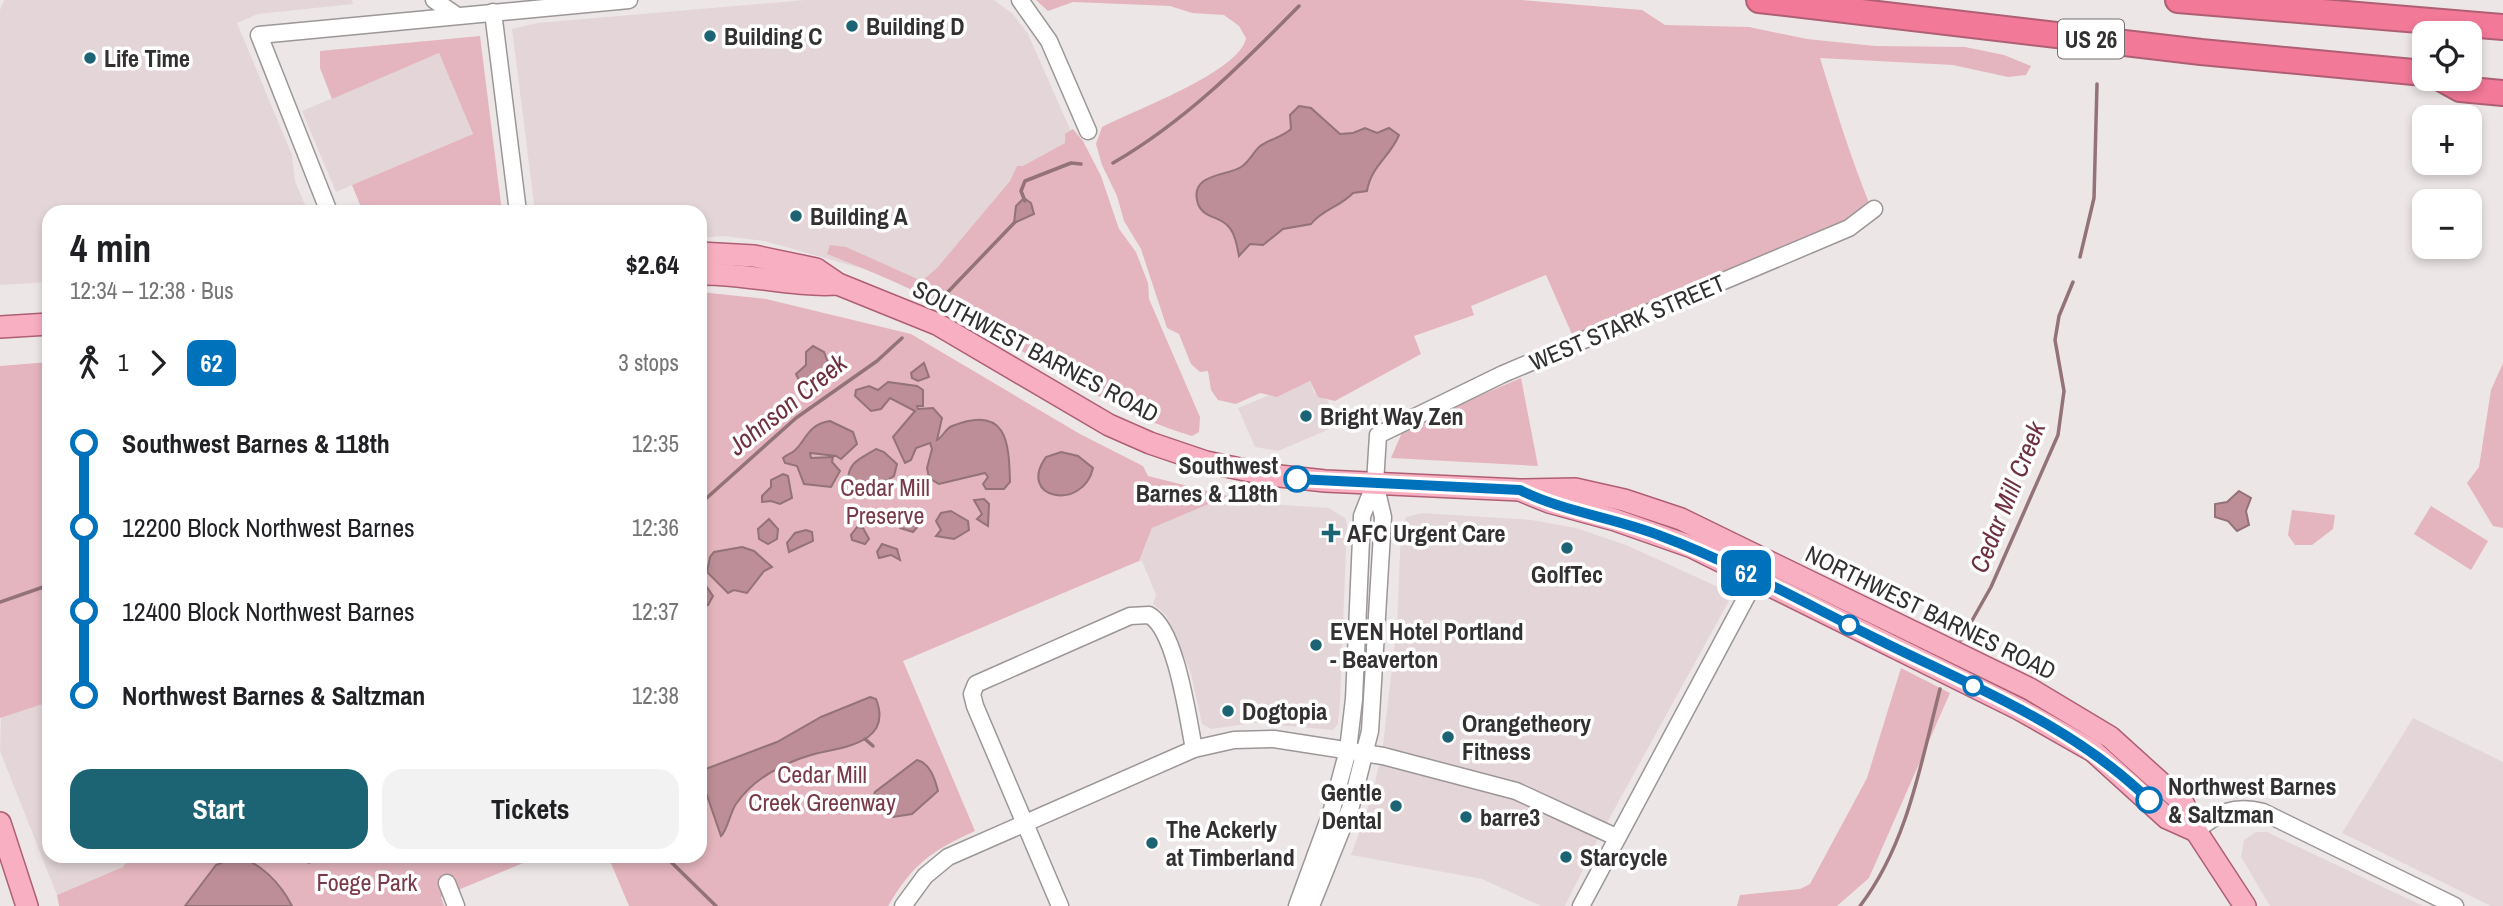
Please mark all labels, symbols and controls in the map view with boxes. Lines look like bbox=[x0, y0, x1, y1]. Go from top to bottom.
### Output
place label: Building D bbox=[866, 10, 964, 42]
marker: Building D bbox=[844, 18, 860, 34]
place label: Building C bbox=[724, 20, 822, 52]
road number: US 26 bbox=[2058, 20, 2124, 58]
map controls bbox=[2412, 21, 2482, 259]
button: locate bbox=[2412, 21, 2482, 91]
marker: Building C bbox=[702, 28, 718, 44]
place label: Life Time bbox=[104, 42, 190, 74]
marker: Life Time bbox=[82, 50, 98, 66]
button: + bbox=[2412, 105, 2482, 175]
button: − bbox=[2412, 189, 2482, 259]
place label: Building A bbox=[810, 200, 908, 232]
marker: Building A bbox=[788, 208, 804, 224]
text: 4 min bbox=[70, 223, 151, 274]
text: $2.64 bbox=[626, 247, 679, 282]
street label: WEST STARK STREET bbox=[1524, 266, 1730, 378]
street label: SOUTHWEST BARNES ROAD bbox=[907, 273, 1165, 429]
text: 12:34 – 12:38 · Bus bbox=[70, 275, 234, 306]
icon: walk bbox=[70, 344, 108, 382]
icon: forward bbox=[139, 344, 177, 382]
water label: Johnson Creek bbox=[719, 344, 855, 463]
text: 1 bbox=[118, 347, 129, 378]
text: 62 bbox=[201, 347, 222, 379]
text: 3 stops bbox=[618, 347, 679, 378]
place label: Bright Way Zen bbox=[1320, 400, 1464, 432]
marker: Bright Way Zen bbox=[1298, 408, 1314, 424]
water label: Cedar Mill Creek bbox=[1961, 415, 2054, 578]
text: Southwest Barnes & 118th bbox=[122, 426, 390, 461]
text: 12:35 bbox=[632, 428, 679, 459]
place label: Southwest Barnes & 118th bbox=[1136, 449, 1278, 509]
marker: Southwest Barnes & 118th bbox=[1284, 466, 1310, 492]
park label: Cedar Mill Preserve bbox=[840, 471, 930, 531]
text: 12200 Block Northwest Barnes bbox=[122, 510, 415, 545]
text: 12:36 bbox=[632, 512, 679, 543]
place label: AFC Urgent Care bbox=[1347, 517, 1506, 549]
marker: AFC Urgent Care bbox=[1321, 523, 1341, 543]
street label: NORTHWEST BARNES ROAD bbox=[1800, 537, 2062, 687]
marker: GolfTec bbox=[1559, 540, 1575, 556]
line badge: 62 bbox=[1714, 550, 1778, 596]
text: 62 bbox=[1735, 557, 1757, 589]
place label: GolfTec bbox=[1531, 558, 1603, 590]
text: 12400 Block Northwest Barnes bbox=[122, 594, 415, 629]
text: 12:37 bbox=[632, 596, 679, 627]
place label: EVEN Hotel Portland - Beaverton bbox=[1330, 615, 1524, 675]
unlabelled marker bbox=[1839, 615, 1859, 635]
marker: EVEN Hotel Portland - Beaverton bbox=[1308, 637, 1324, 653]
unlabelled marker bbox=[1963, 676, 1983, 696]
text: Northwest Barnes & Saltzman bbox=[122, 678, 425, 713]
text: 12:38 bbox=[632, 680, 679, 711]
place label: Dogtopia bbox=[1242, 695, 1327, 727]
marker: Dogtopia bbox=[1220, 703, 1236, 719]
place label: Orangetheory Fitness bbox=[1462, 707, 1591, 767]
marker: Orangetheory Fitness bbox=[1440, 729, 1456, 745]
park label: Cedar Mill Creek Greenway bbox=[748, 758, 896, 818]
button: Start bbox=[70, 769, 368, 849]
button: Tickets bbox=[382, 769, 679, 849]
place label: Northwest Barnes & Saltzman bbox=[2168, 770, 2336, 830]
place label: Gentle Dental bbox=[1321, 776, 1382, 836]
marker: Northwest Barnes & Saltzman bbox=[2136, 787, 2162, 813]
marker: Gentle Dental bbox=[1388, 798, 1404, 814]
place label: barre3 bbox=[1480, 801, 1540, 833]
marker: barre3 bbox=[1458, 809, 1474, 825]
place label: The Ackerly at Timberland bbox=[1166, 813, 1295, 873]
marker: The Ackerly at Timberland bbox=[1144, 835, 1160, 851]
place label: Starcycle bbox=[1580, 841, 1668, 873]
marker: Starcycle bbox=[1558, 849, 1574, 865]
park label: Foege Park bbox=[317, 866, 418, 898]

